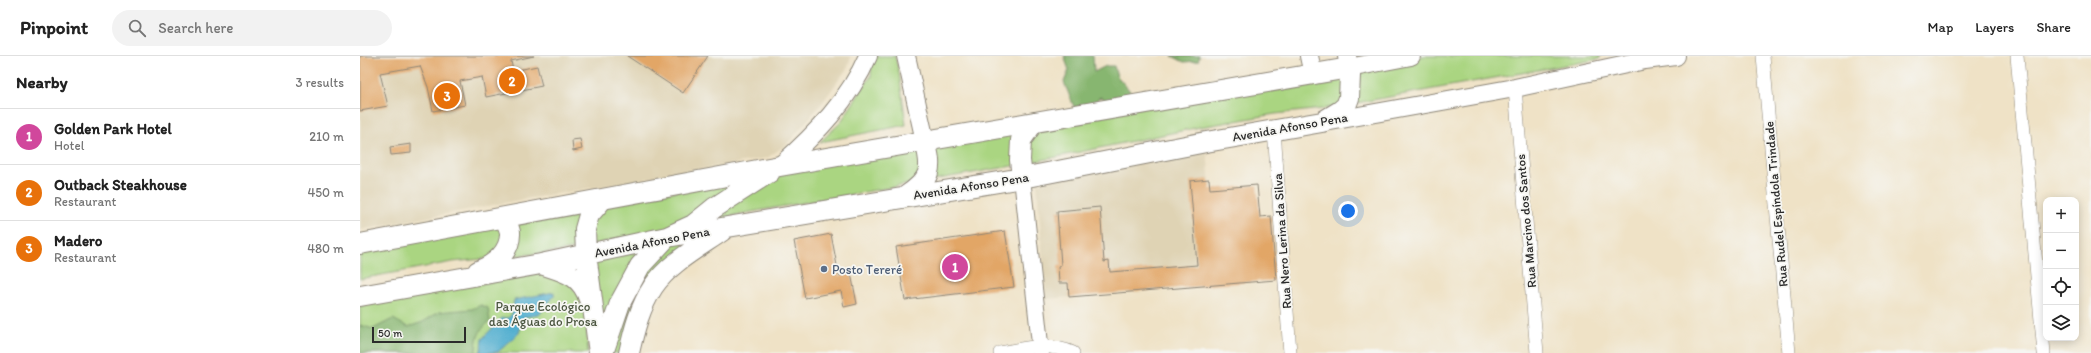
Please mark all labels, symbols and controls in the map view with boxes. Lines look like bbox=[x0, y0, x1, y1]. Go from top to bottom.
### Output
search box bbox=[112, 10, 392, 46]
text: Pinpoint bbox=[20, 16, 88, 39]
icon: search bbox=[126, 17, 148, 39]
text: Search here bbox=[158, 19, 233, 37]
text: Map bbox=[1928, 19, 1953, 36]
text: Layers bbox=[1975, 19, 2014, 36]
text: Share bbox=[2036, 19, 2071, 36]
pin: 2 bbox=[499, 66, 525, 96]
text: Nearby bbox=[16, 72, 68, 92]
text: 3 results bbox=[295, 75, 344, 90]
pin: 3 bbox=[434, 81, 460, 111]
street label: Avenida Afonso Pena bbox=[1231, 109, 1349, 145]
text: Golden Park Hotel bbox=[54, 120, 172, 138]
street label: Rua Rudel Espíndola Trindade bbox=[1761, 120, 1791, 288]
text: 1 bbox=[26, 129, 32, 144]
text: 210 m bbox=[309, 129, 344, 144]
text: Hotel bbox=[54, 138, 84, 153]
street label: Rua Marcino dos Santos bbox=[1513, 153, 1539, 288]
street label: Avenida Afonso Pena bbox=[912, 169, 1030, 203]
street label: Rua Nero Lerina da Silva bbox=[1270, 173, 1294, 309]
text: Outback Steakhouse bbox=[54, 176, 187, 194]
text: 2 bbox=[26, 185, 32, 200]
text: 450 m bbox=[307, 185, 344, 200]
text: Restaurant bbox=[54, 194, 116, 209]
map controls bbox=[2043, 197, 2079, 341]
button: + bbox=[2043, 197, 2079, 233]
your location bbox=[1338, 201, 1358, 221]
street label: Avenida Afonso Pena bbox=[593, 223, 711, 261]
text: Madero bbox=[54, 232, 102, 250]
button: − bbox=[2043, 233, 2079, 269]
text: 3 bbox=[25, 241, 33, 256]
text: 480 m bbox=[307, 241, 344, 256]
text: Restaurant bbox=[54, 250, 116, 265]
pin: 1 bbox=[942, 252, 968, 282]
place label: Posto Tereré bbox=[832, 262, 902, 277]
marker: Posto Tereré bbox=[819, 264, 829, 274]
button: locate bbox=[2043, 269, 2079, 305]
park label: Parque Ecológico das Águas do Prosa bbox=[489, 299, 597, 329]
button: layers bbox=[2043, 305, 2079, 341]
scale bar bbox=[372, 325, 466, 344]
text: 50 m bbox=[378, 327, 402, 340]

